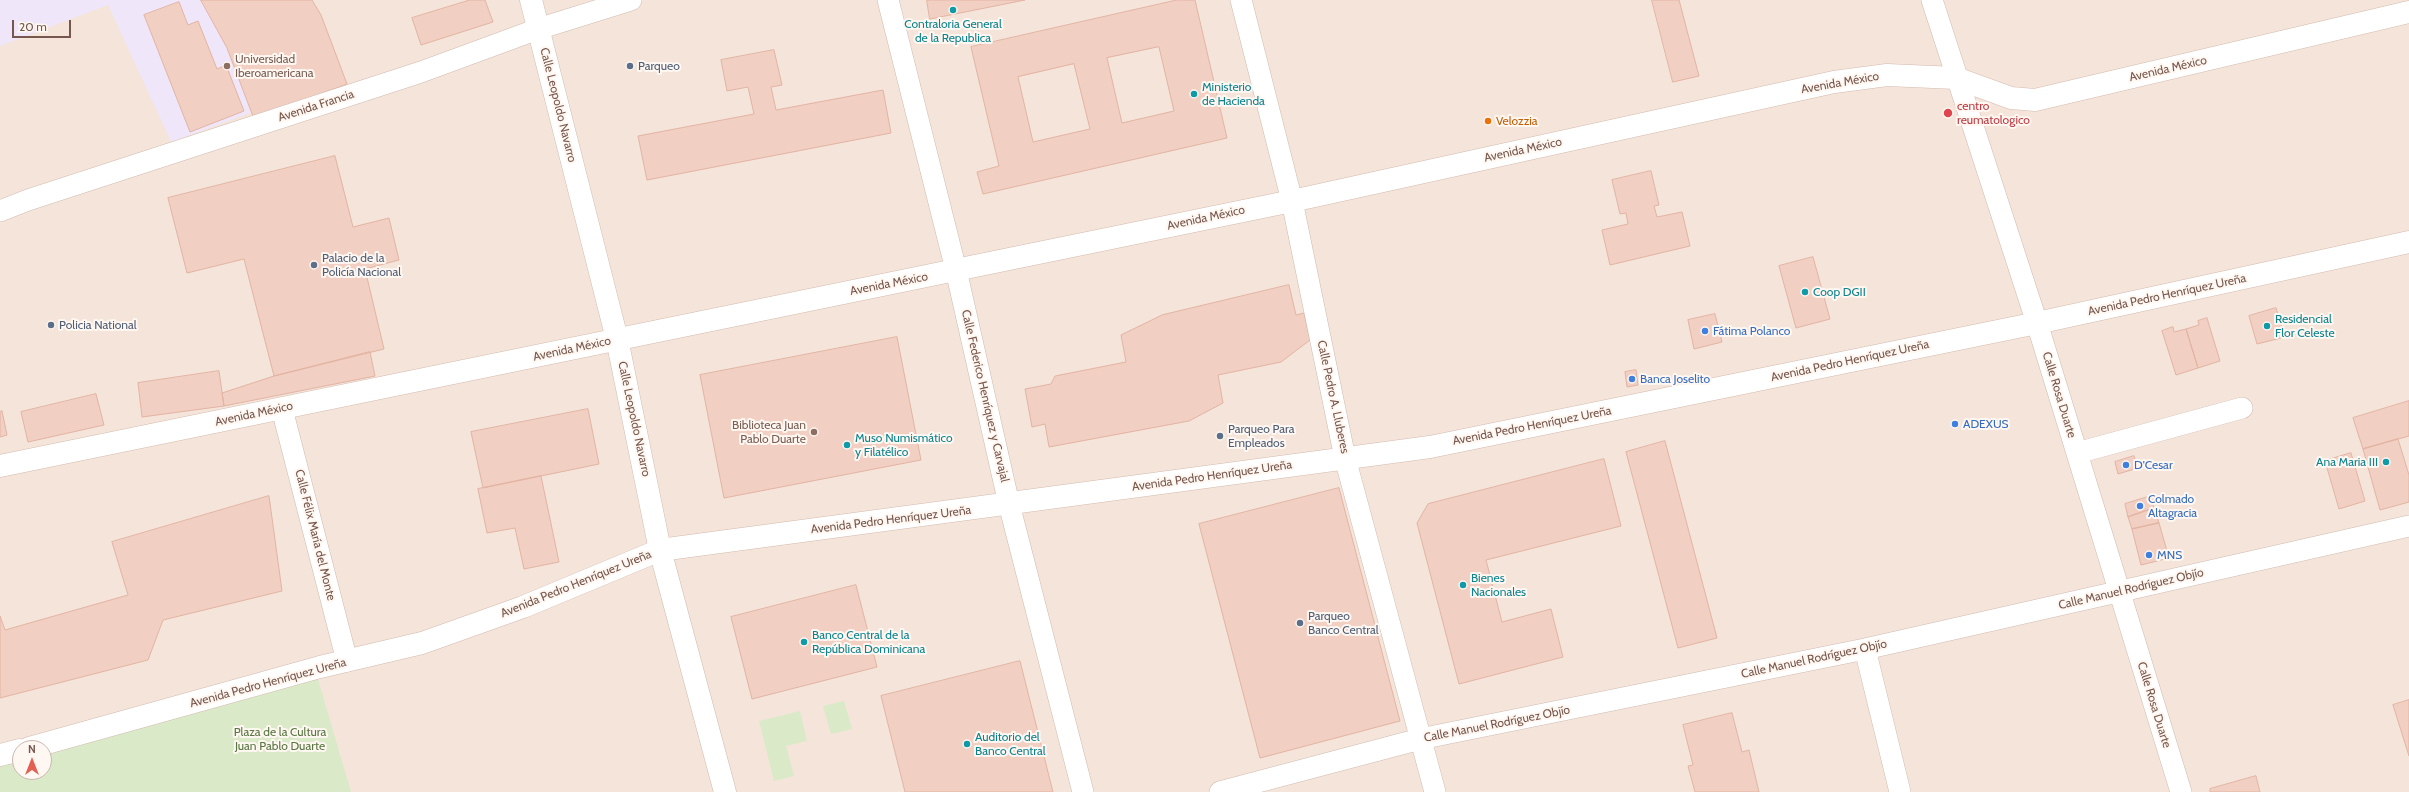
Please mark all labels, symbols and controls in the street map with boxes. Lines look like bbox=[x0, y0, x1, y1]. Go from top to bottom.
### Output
marker: Contraloria General de la Republica bbox=[948, 5, 958, 15]
scale bar bbox=[14, 12, 73, 38]
place label: Contraloria General de la Republica bbox=[904, 17, 1002, 45]
text: 20 m bbox=[19, 19, 47, 34]
street label: Calle Leopoldo Navarro bbox=[537, 46, 579, 164]
place label: Universidad Iberoamericana bbox=[235, 52, 313, 80]
street label: Avenida México bbox=[2128, 53, 2208, 85]
place label: Parqueo bbox=[638, 59, 680, 73]
marker: Universidad Iberoamericana bbox=[222, 61, 232, 71]
marker: Parqueo bbox=[625, 61, 635, 71]
street label: Avenida México bbox=[1800, 69, 1880, 97]
place label: Ministerio de Hacienda bbox=[1202, 80, 1265, 108]
street label: Avenida Francia bbox=[276, 87, 356, 125]
marker: Ministerio de Hacienda bbox=[1189, 89, 1199, 99]
place label: centro reumatologico bbox=[1957, 99, 2030, 127]
marker: centro reumatologico bbox=[1942, 107, 1954, 119]
place label: Velozzia bbox=[1496, 114, 1538, 128]
marker: Velozzia bbox=[1483, 116, 1493, 126]
street label: Avenida México bbox=[1483, 135, 1563, 165]
street label: Avenida México bbox=[1166, 203, 1246, 233]
place label: Palacio de la Policía Nacional bbox=[322, 251, 401, 279]
marker: Palacio de la Policía Nacional bbox=[309, 260, 319, 270]
street label: Avenida México bbox=[849, 269, 929, 299]
street label: Avenida Pedro Henríquez Ureña bbox=[2087, 271, 2247, 319]
place label: Coop DGII bbox=[1813, 285, 1866, 299]
marker: Coop DGII bbox=[1800, 287, 1810, 297]
street label: Calle Federico Henríquez y Carvajal bbox=[958, 308, 1012, 484]
place label: Residencial Flor Celeste bbox=[2275, 312, 2335, 340]
place label: Policia National bbox=[59, 318, 137, 332]
marker: Policia National bbox=[46, 320, 56, 330]
marker: Residencial Flor Celeste bbox=[2262, 321, 2272, 331]
place label: Fátima Polanco bbox=[1713, 324, 1790, 338]
marker: Fátima Polanco bbox=[1700, 326, 1710, 336]
street label: Avenida México bbox=[532, 334, 612, 364]
street label: Avenida Pedro Henríquez Ureña bbox=[1770, 337, 1930, 385]
street label: Calle Pedro A. Lluberes bbox=[1314, 339, 1352, 455]
street label: Calle Rosa Duarte bbox=[2039, 350, 2079, 440]
street label: Calle Leopoldo Navarro bbox=[615, 360, 653, 478]
place label: Banca Joselito bbox=[1640, 372, 1710, 386]
marker: Banca Joselito bbox=[1627, 374, 1637, 384]
street label: Avenida México bbox=[214, 399, 294, 429]
street label: Avenida Pedro Henríquez Ureña bbox=[1451, 404, 1613, 448]
place label: ADEXUS bbox=[1963, 417, 2009, 431]
place label: Biblioteca Juan Pablo Duarte bbox=[732, 418, 806, 446]
marker: ADEXUS bbox=[1950, 419, 1960, 429]
place label: Parqueo Para Empleados bbox=[1228, 422, 1294, 450]
marker: Biblioteca Juan Pablo Duarte bbox=[809, 427, 819, 437]
place label: Muso Numismático y Filatélico bbox=[855, 431, 953, 459]
marker: Parqueo Para Empleados bbox=[1215, 431, 1225, 441]
marker: Muso Numismático y Filatélico bbox=[842, 440, 852, 450]
place label: Ana Maria III bbox=[2316, 455, 2378, 469]
marker: Ana Maria III bbox=[2381, 457, 2391, 467]
street label: Avenida Pedro Henríquez Ureña bbox=[1131, 458, 1293, 494]
place label: D'Cesar bbox=[2134, 458, 2173, 472]
marker: D'Cesar bbox=[2121, 460, 2131, 470]
street label: Calle Félix María del Monte bbox=[292, 468, 338, 602]
place label: Colmado Altagracia bbox=[2148, 492, 2197, 520]
marker: Colmado Altagracia bbox=[2135, 501, 2145, 511]
street label: Avenida Pedro Henríquez Ureña bbox=[810, 503, 972, 537]
street label: Avenida Pedro Henríquez Ureña bbox=[498, 547, 654, 621]
place label: MNS bbox=[2157, 548, 2182, 562]
marker: MNS bbox=[2144, 550, 2154, 560]
street label: Calle Manuel Rodríguez Objío bbox=[2057, 565, 2205, 613]
place label: Bienes Nacionales bbox=[1471, 571, 1526, 599]
marker: Bienes Nacionales bbox=[1458, 580, 1468, 590]
place label: Parqueo Banco Central bbox=[1308, 609, 1379, 637]
marker: Parqueo Banco Central bbox=[1295, 618, 1305, 628]
place label: Banco Central de la República Dominicana bbox=[812, 628, 925, 656]
marker: Banco Central de la República Dominicana bbox=[799, 637, 809, 647]
street label: Calle Manuel Rodríguez Objío bbox=[1740, 637, 1888, 681]
street label: Avenida Pedro Henríquez Ureña bbox=[188, 655, 348, 711]
street label: Calle Rosa Duarte bbox=[2134, 660, 2174, 750]
street label: Calle Manuel Rodríguez Objío bbox=[1423, 703, 1571, 745]
park label: Plaza de la Cultura Juan Pablo Duarte bbox=[234, 725, 326, 753]
place label: Auditorio del Banco Central bbox=[975, 730, 1046, 758]
marker: Auditorio del Banco Central bbox=[962, 739, 972, 749]
north arrow bbox=[12, 740, 52, 780]
text: N bbox=[28, 742, 36, 756]

